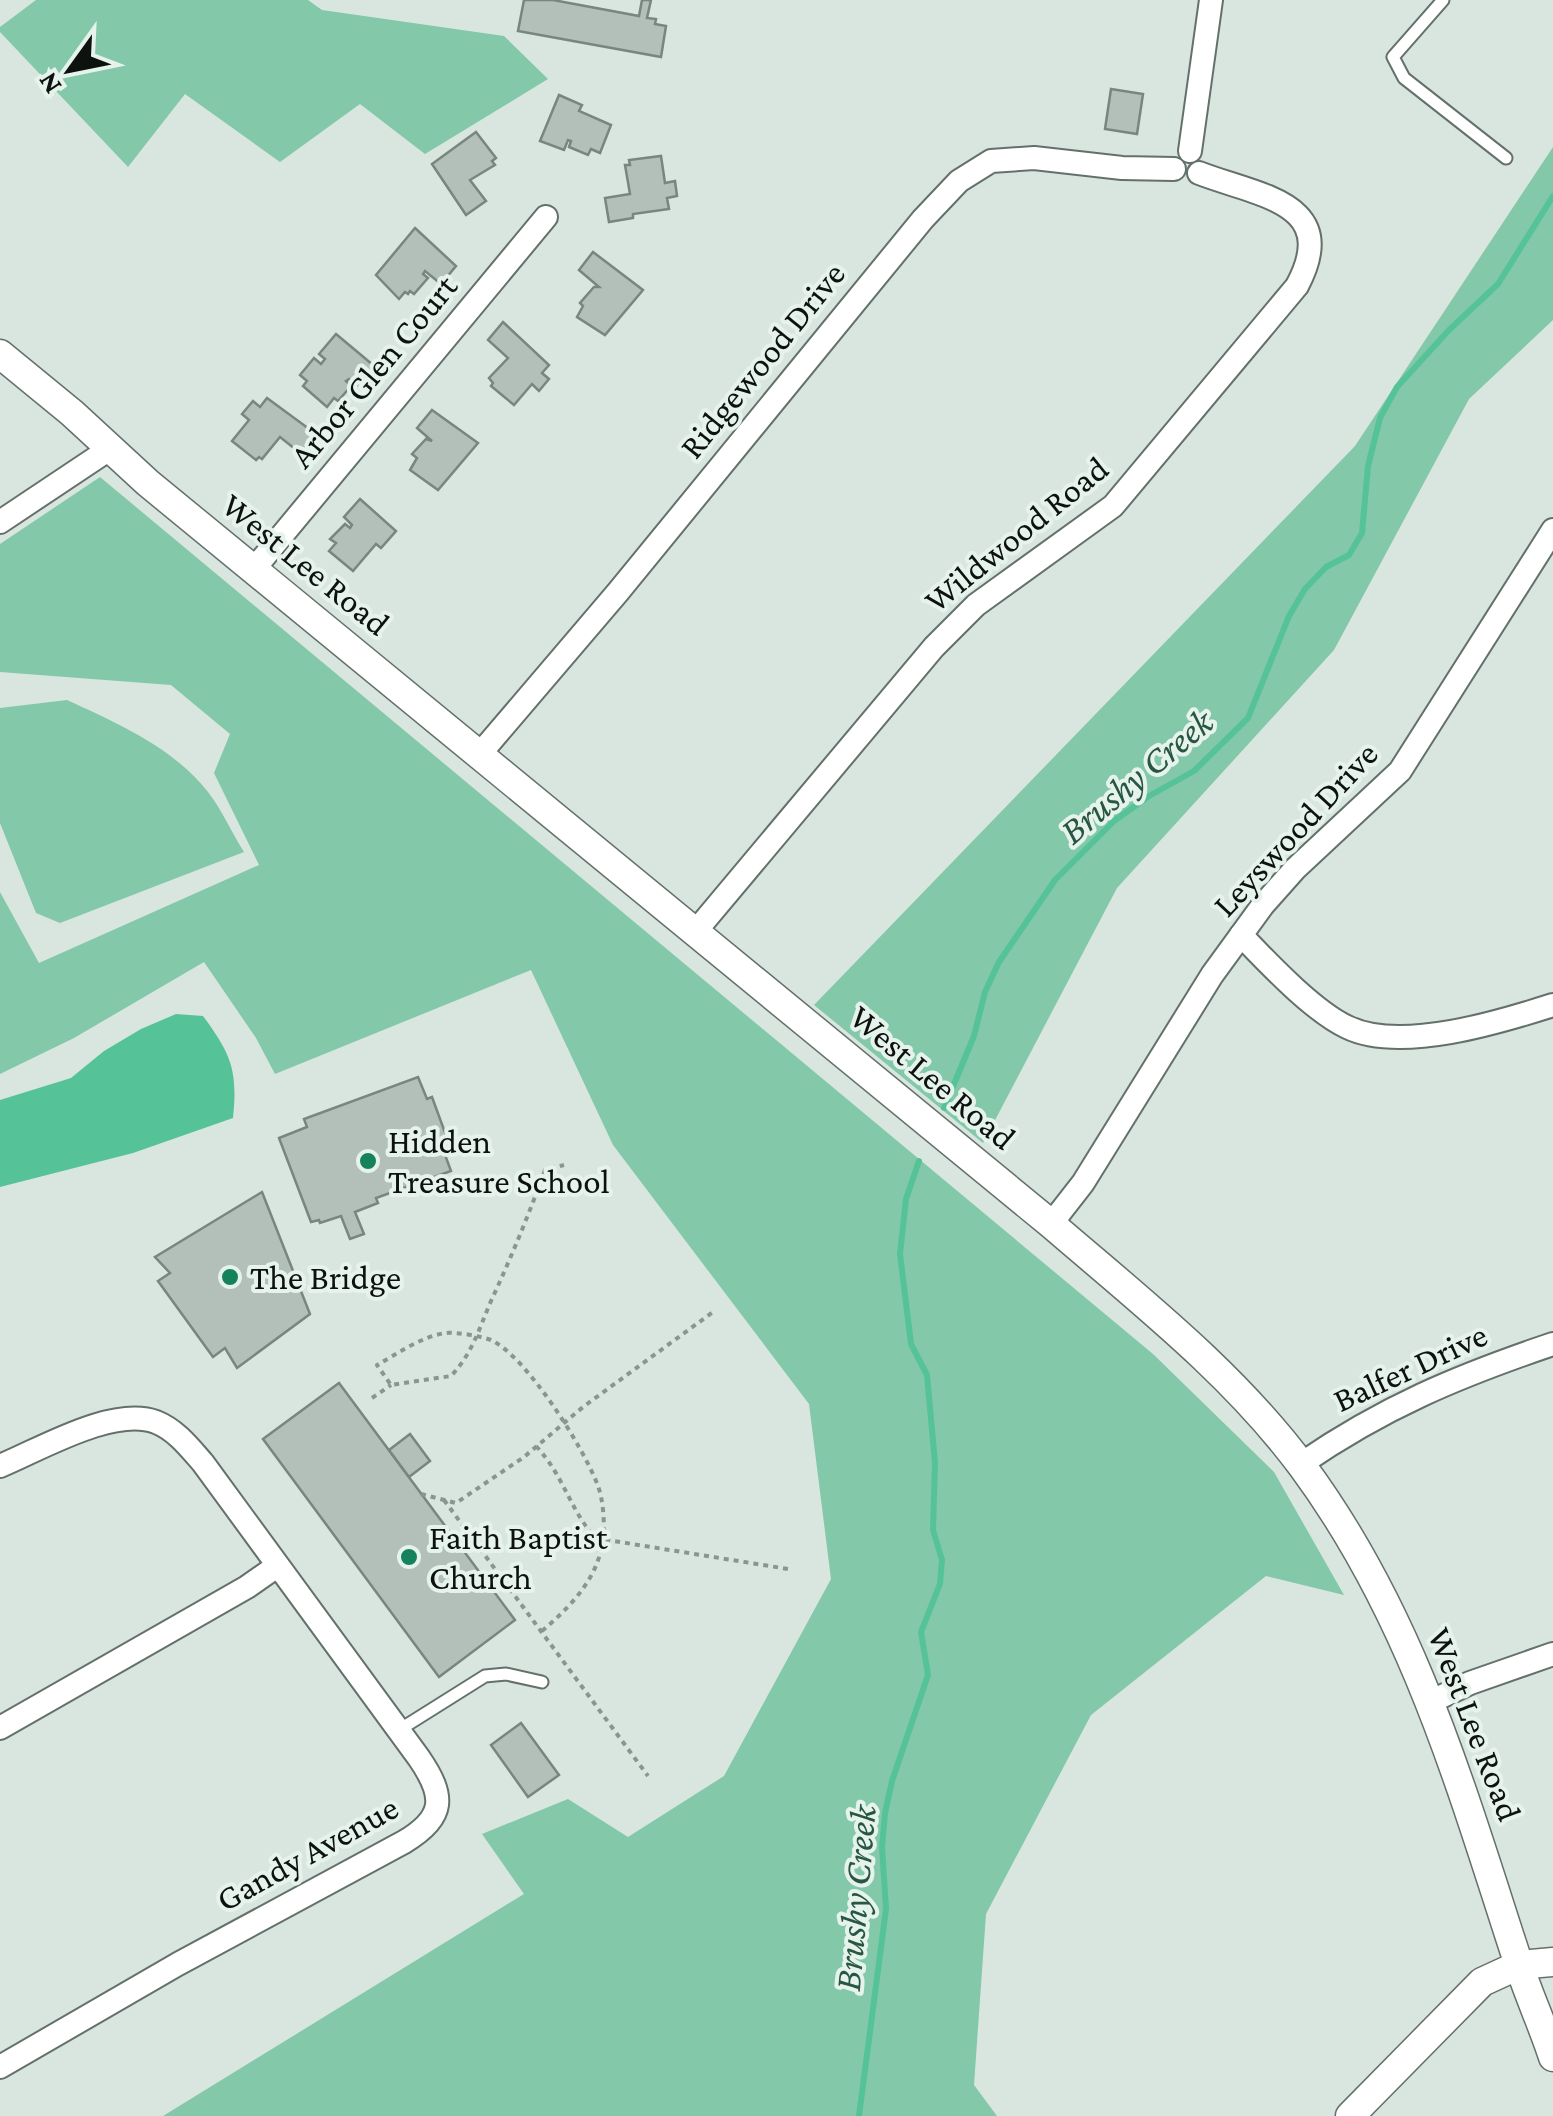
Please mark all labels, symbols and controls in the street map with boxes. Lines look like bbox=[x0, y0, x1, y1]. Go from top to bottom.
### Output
north arrow bbox=[20, 20, 120, 120]
text: N bbox=[31, 67, 68, 100]
street label: Ridgewood Drive bbox=[672, 255, 853, 466]
street label: Arbor Glen Court bbox=[282, 267, 465, 475]
street label: Wildwood Road bbox=[917, 449, 1116, 620]
street label: West Lee Road bbox=[214, 485, 397, 644]
water label: Brushy Creek bbox=[1051, 699, 1222, 852]
street label: Leyswood Drive bbox=[1205, 734, 1386, 924]
street label: West Lee Road bbox=[842, 997, 1023, 1158]
place label: Hidden Treasure School bbox=[388, 1122, 610, 1201]
marker: Hidden Treasure School bbox=[357, 1150, 379, 1172]
place label: The Bridge bbox=[250, 1258, 401, 1297]
marker: The Bridge bbox=[219, 1266, 241, 1288]
street label: Balfer Drive bbox=[1327, 1315, 1493, 1420]
place label: Faith Baptist Church bbox=[429, 1518, 608, 1597]
marker: Faith Baptist Church bbox=[398, 1546, 420, 1568]
street label: West Lee Road bbox=[1420, 1622, 1529, 1826]
street label: Gandy Avenue bbox=[210, 1788, 405, 1919]
water label: Brushy Creek bbox=[826, 1802, 884, 1993]

